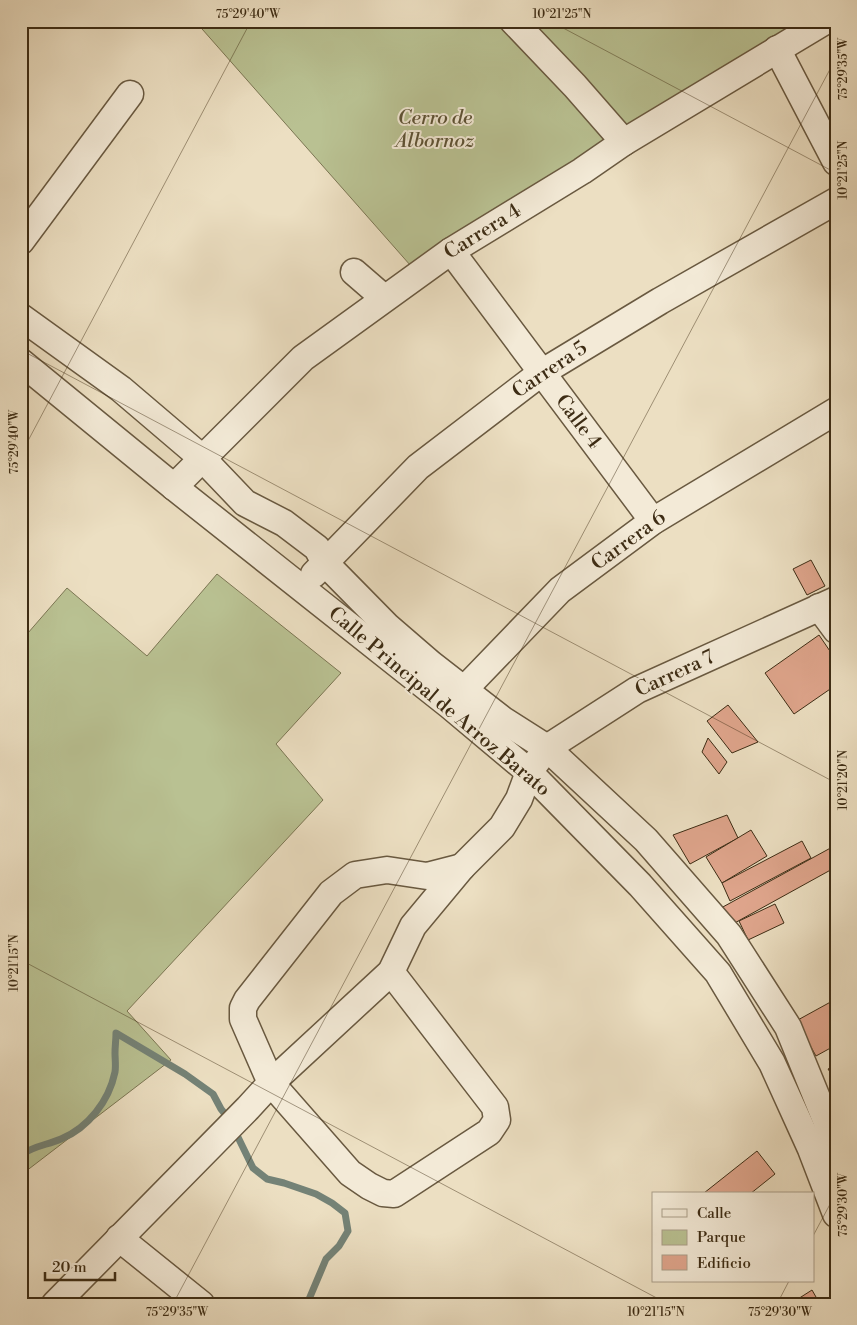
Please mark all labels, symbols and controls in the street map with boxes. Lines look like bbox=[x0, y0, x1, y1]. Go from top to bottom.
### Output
text: 75°29'40"W bbox=[216, 7, 281, 22]
text: 10°21'25"N bbox=[532, 7, 592, 22]
text: 75°29'35"W bbox=[836, 37, 851, 100]
park label: Cerro de Albornoz bbox=[394, 106, 475, 154]
text: 10°21'25"N bbox=[836, 140, 851, 200]
street label: Carrera 4 bbox=[440, 199, 526, 265]
street label: Carrera 5 bbox=[508, 336, 592, 404]
street label: Calle 4 bbox=[549, 390, 607, 454]
text: 75°29'40"W bbox=[7, 409, 22, 474]
street label: Carrera 6 bbox=[587, 505, 671, 577]
street label: Calle Principal de Arroz Barato bbox=[323, 602, 555, 802]
street label: Carrera 7 bbox=[631, 645, 719, 703]
text: 10°21'20"N bbox=[836, 750, 851, 810]
text: 10°21'15"N bbox=[7, 934, 22, 992]
text: 75°29'30"W bbox=[836, 1172, 851, 1237]
legend bbox=[652, 1192, 814, 1282]
text: Calle bbox=[697, 1204, 731, 1223]
text: Parque bbox=[697, 1228, 746, 1247]
scale bar bbox=[45, 1250, 115, 1282]
text: Edificio bbox=[697, 1254, 751, 1273]
text: 20 m bbox=[52, 1258, 87, 1277]
text: 75°29'35"W bbox=[146, 1305, 209, 1320]
text: 10°21'15"N bbox=[627, 1305, 685, 1320]
text: 75°29'30"W bbox=[748, 1305, 813, 1320]

